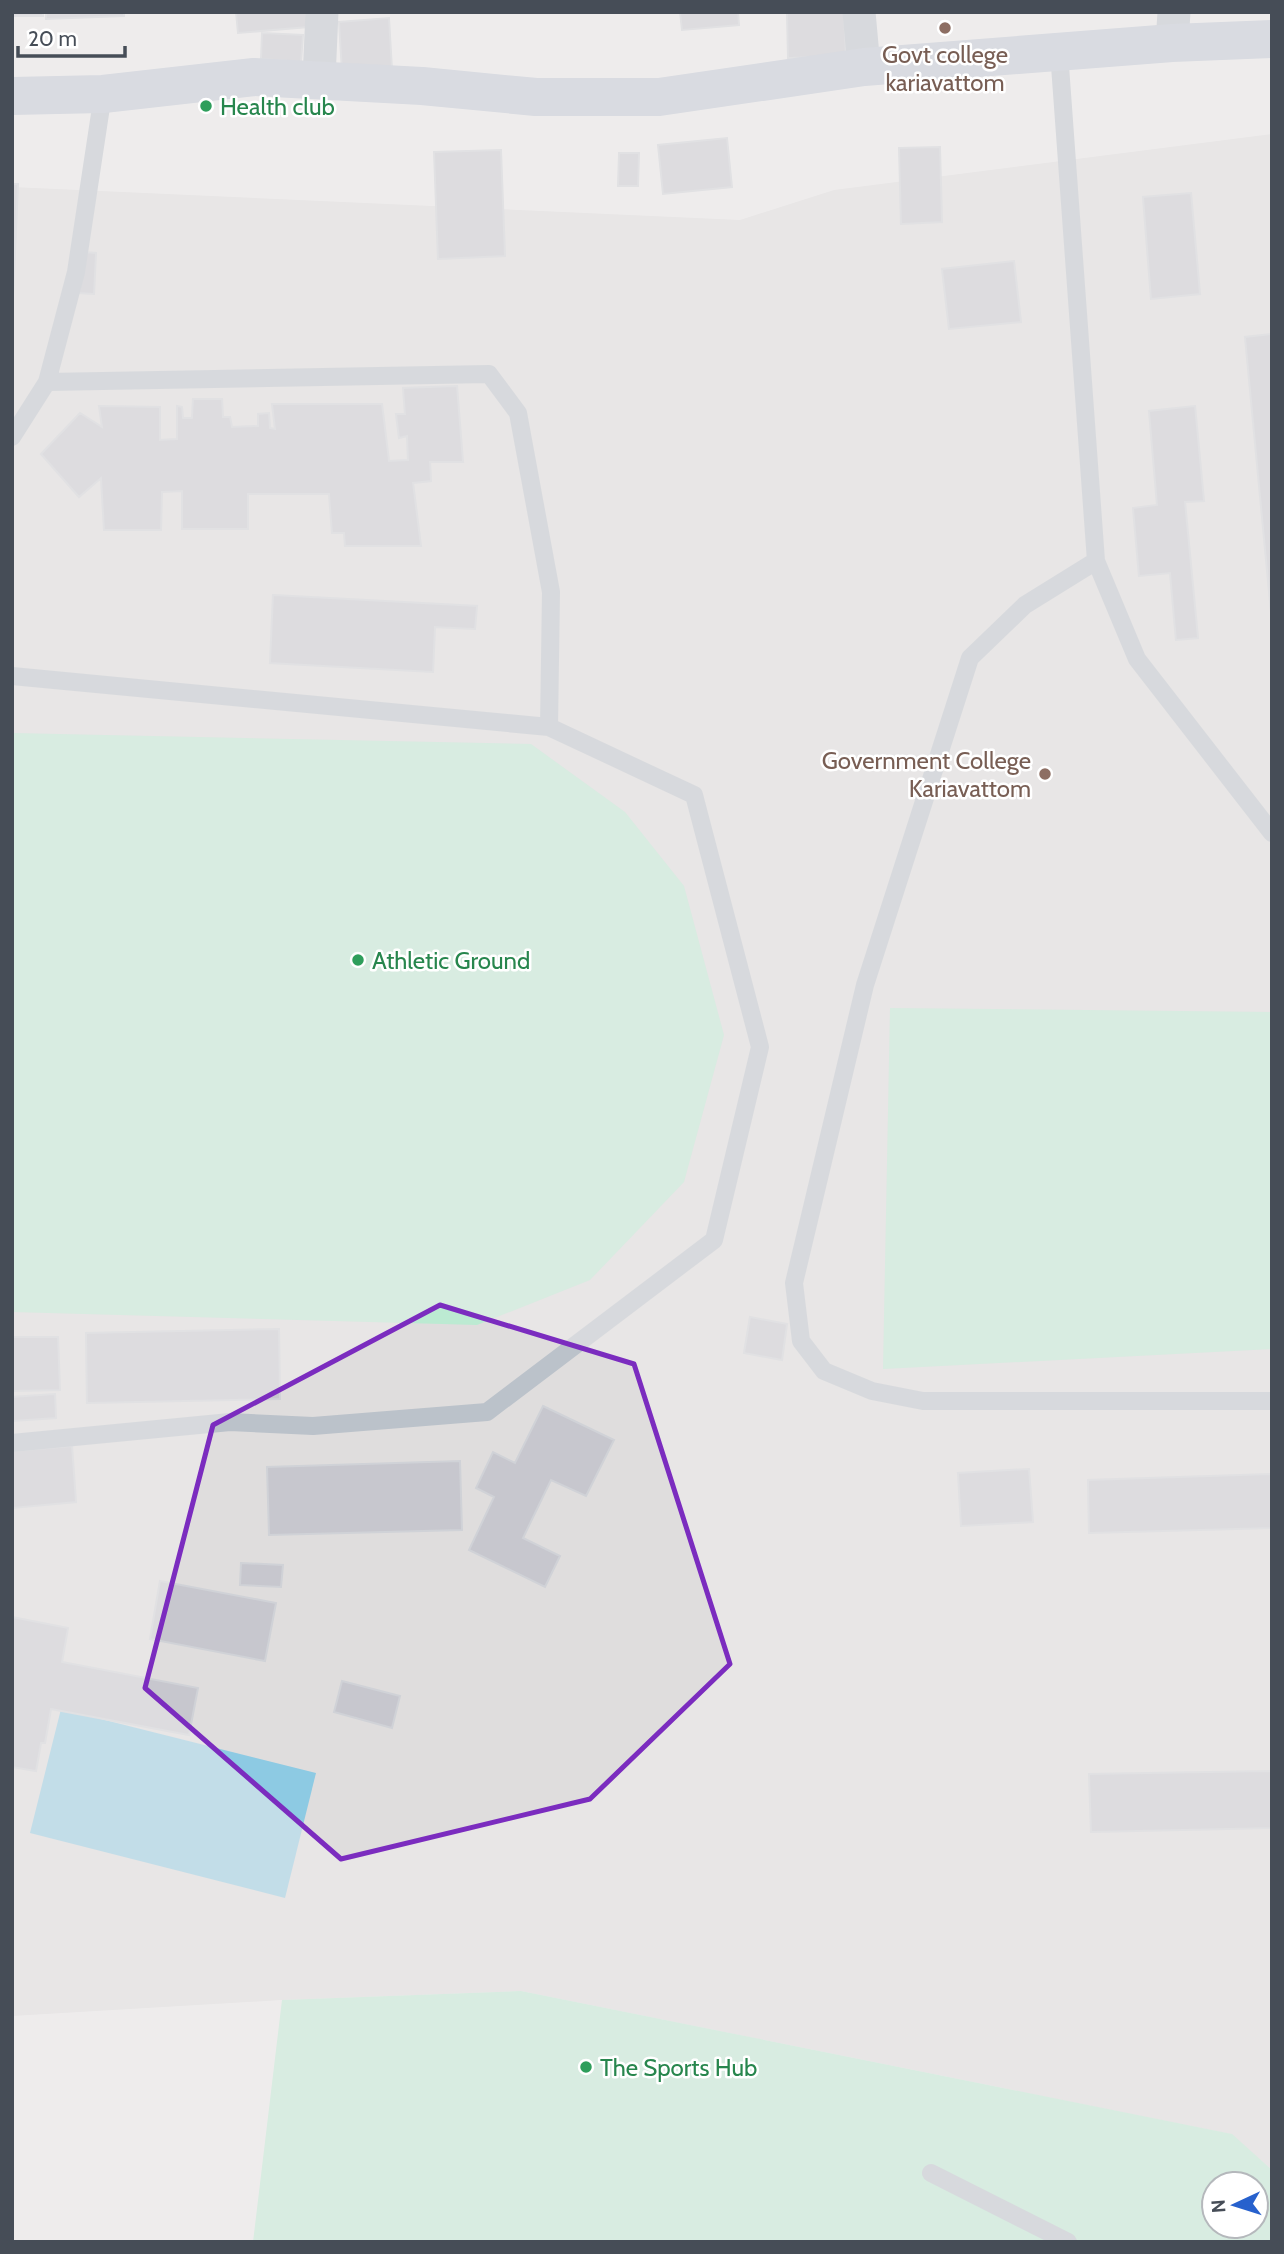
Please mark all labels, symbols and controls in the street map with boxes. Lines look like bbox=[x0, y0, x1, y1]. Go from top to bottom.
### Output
scale bar bbox=[18, 14, 124, 58]
marker: Govt college kariavattom bbox=[937, 20, 953, 36]
text: 20 m bbox=[28, 26, 77, 51]
place label: Govt college kariavattom bbox=[882, 40, 1008, 97]
place label: Health club bbox=[220, 92, 335, 121]
marker: Health club bbox=[198, 98, 214, 114]
place label: Government College Kariavattom bbox=[822, 746, 1031, 803]
marker: Government College Kariavattom bbox=[1037, 766, 1053, 782]
place label: Athletic Ground bbox=[372, 946, 530, 975]
marker: Athletic Ground bbox=[350, 952, 366, 968]
place label: The Sports Hub bbox=[600, 2053, 757, 2082]
marker: The Sports Hub bbox=[578, 2059, 594, 2075]
north arrow bbox=[1200, 2170, 1270, 2240]
text: N bbox=[1207, 2199, 1230, 2214]

